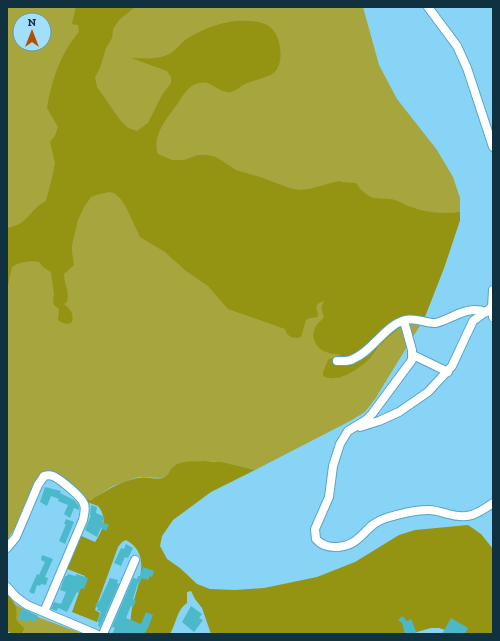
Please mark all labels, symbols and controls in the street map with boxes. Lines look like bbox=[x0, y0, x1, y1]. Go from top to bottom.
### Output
north arrow bbox=[12, 12, 52, 52]
text: N bbox=[28, 16, 37, 29]

